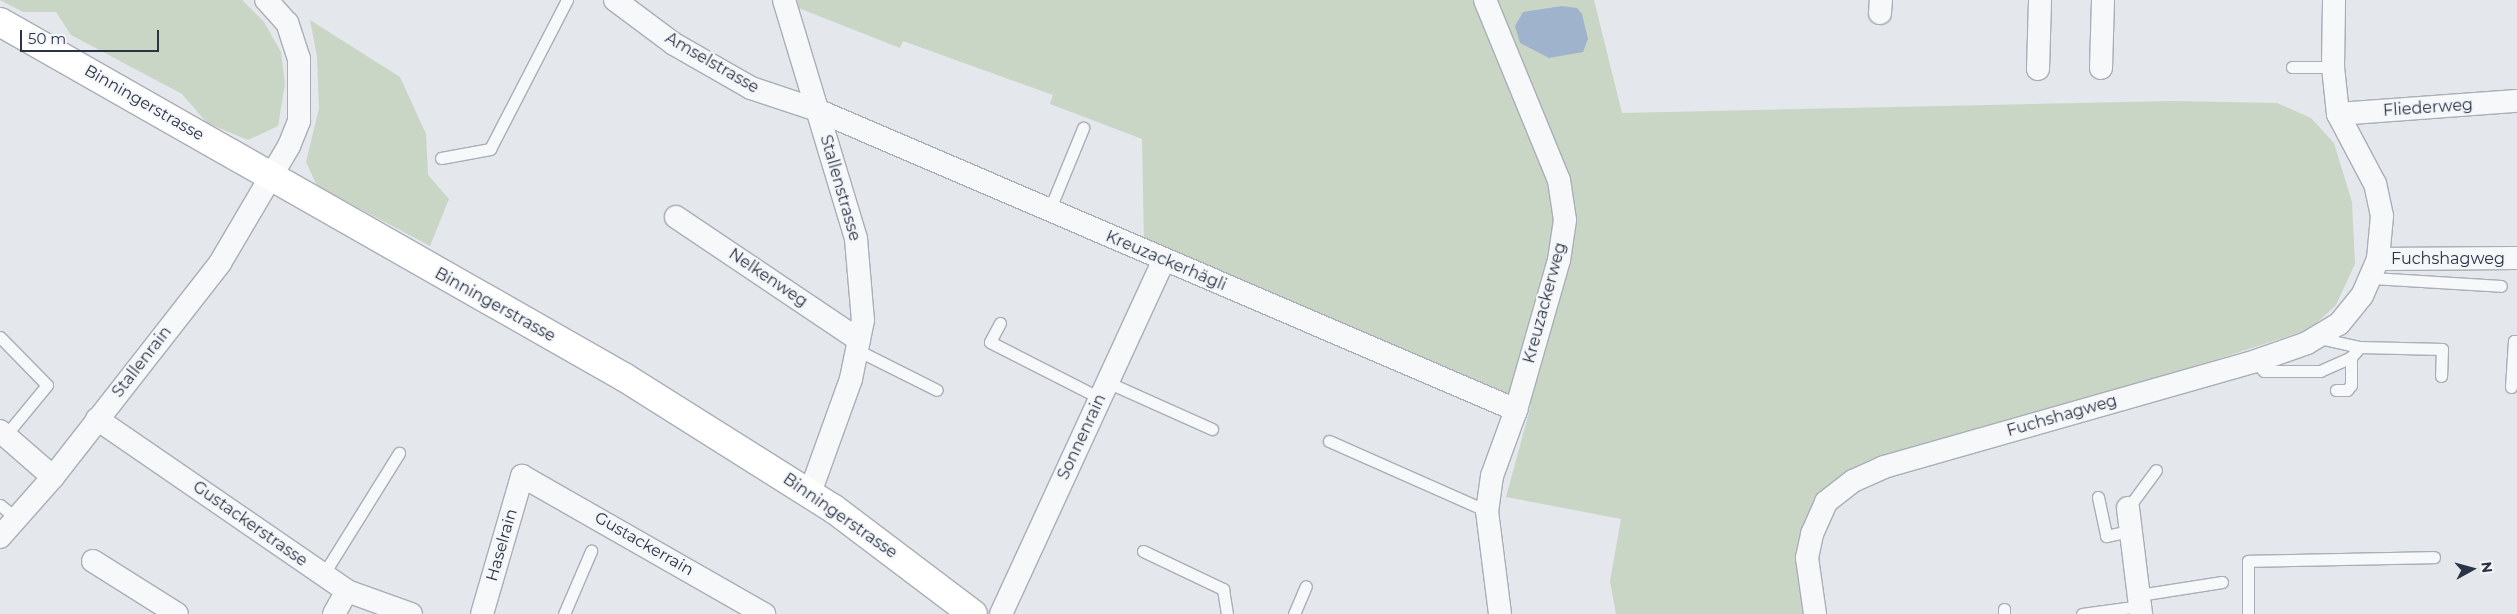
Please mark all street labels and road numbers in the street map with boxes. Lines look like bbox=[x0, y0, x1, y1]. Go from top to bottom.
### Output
street label: Amselstrasse bbox=[662, 28, 762, 98]
street label: Binningerstrasse bbox=[81, 61, 207, 145]
street label: Fliederweg bbox=[2382, 95, 2474, 121]
street label: Stallenstrasse bbox=[816, 133, 864, 243]
street label: Kreuzackerhägli bbox=[1103, 227, 1229, 295]
street label: Kreuzackerweg bbox=[1520, 240, 1570, 366]
street label: Nelkenweg bbox=[725, 245, 811, 311]
street label: Fuchshagweg bbox=[2391, 249, 2505, 269]
street label: Binningerstrasse bbox=[431, 264, 559, 346]
street label: Stallenrain bbox=[108, 323, 176, 401]
street label: Sonnenrain bbox=[1054, 391, 1110, 483]
street label: Fuchshagweg bbox=[2005, 391, 2119, 441]
street label: Binningerstrasse bbox=[779, 469, 901, 563]
street label: Gustackerstrasse bbox=[189, 477, 311, 571]
street label: Haselrain bbox=[482, 507, 522, 583]
street label: Gustackerrain bbox=[591, 508, 697, 580]

